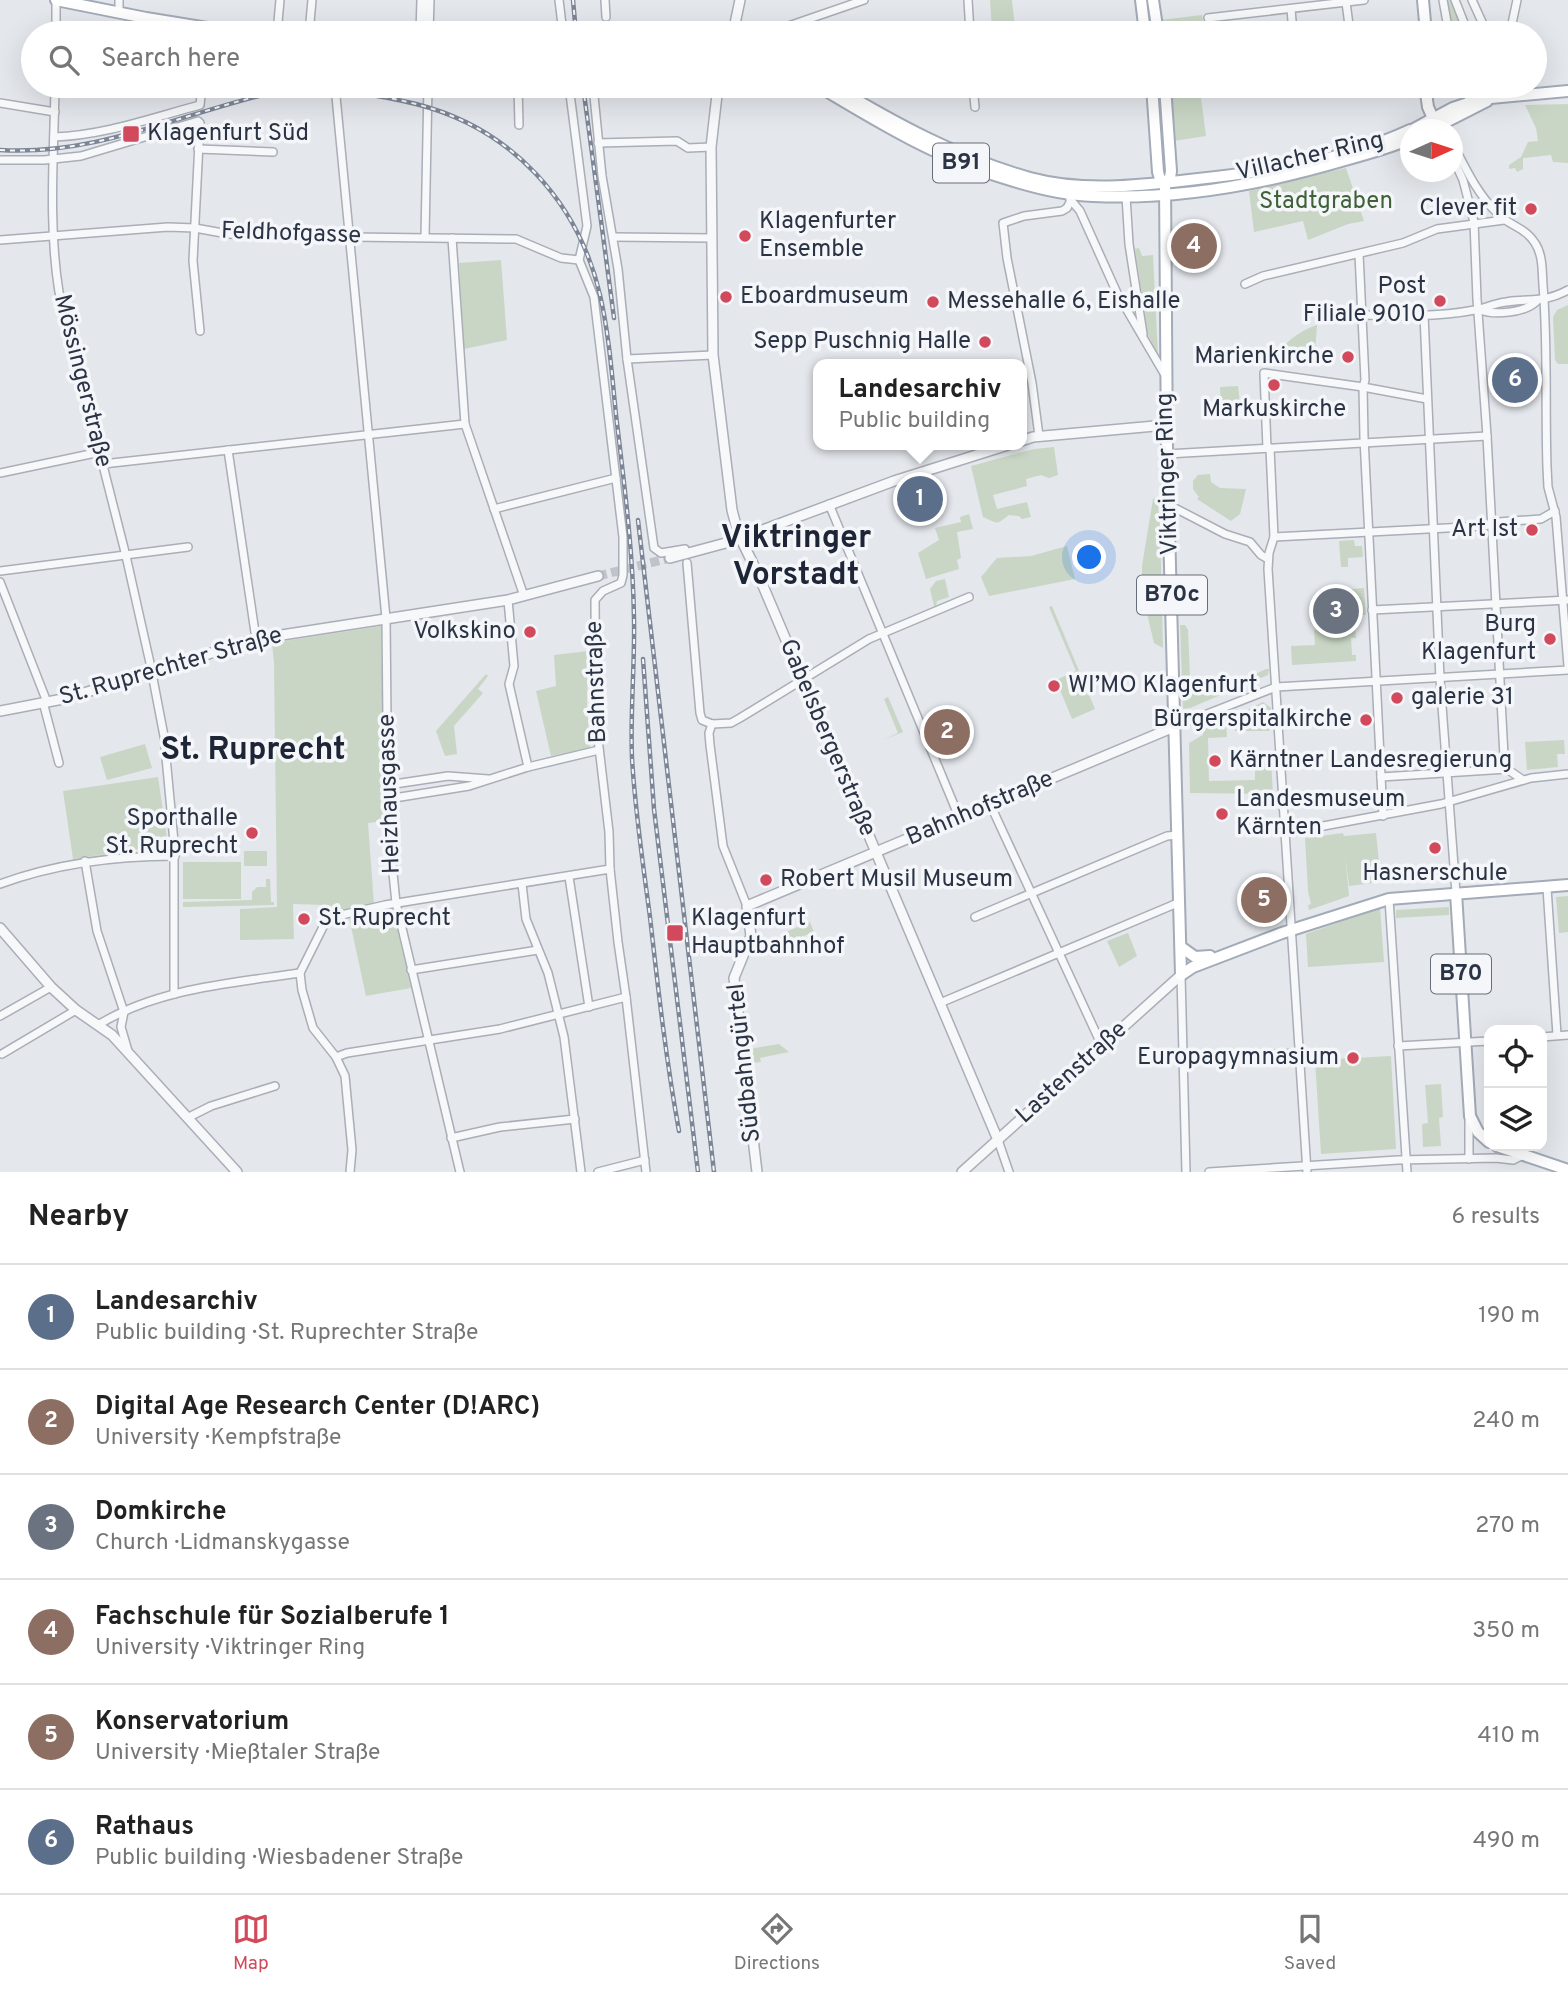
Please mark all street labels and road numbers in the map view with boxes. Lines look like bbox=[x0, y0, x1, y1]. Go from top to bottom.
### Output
street label: Villacher Ring bbox=[1233, 125, 1387, 189]
road number: B91 bbox=[933, 144, 989, 182]
street label: Feldhofgasse bbox=[220, 217, 362, 251]
street label: Mössingerstraße bbox=[46, 291, 118, 471]
street label: Viktringer Ring bbox=[1150, 392, 1186, 556]
road number: B70c bbox=[1137, 576, 1207, 614]
street label: Bahnstraße bbox=[580, 620, 614, 744]
street label: St. Ruprechter Straße bbox=[56, 621, 286, 713]
street label: Gabelsbergerstraße bbox=[772, 635, 882, 841]
street label: Heizhausgasse bbox=[372, 713, 408, 875]
street label: Bahnhofstraße bbox=[902, 764, 1058, 854]
road number: B70 bbox=[1431, 954, 1491, 993]
street label: Südbahngürtel bbox=[722, 982, 768, 1144]
street label: Lastenstraße bbox=[1010, 1015, 1134, 1131]

